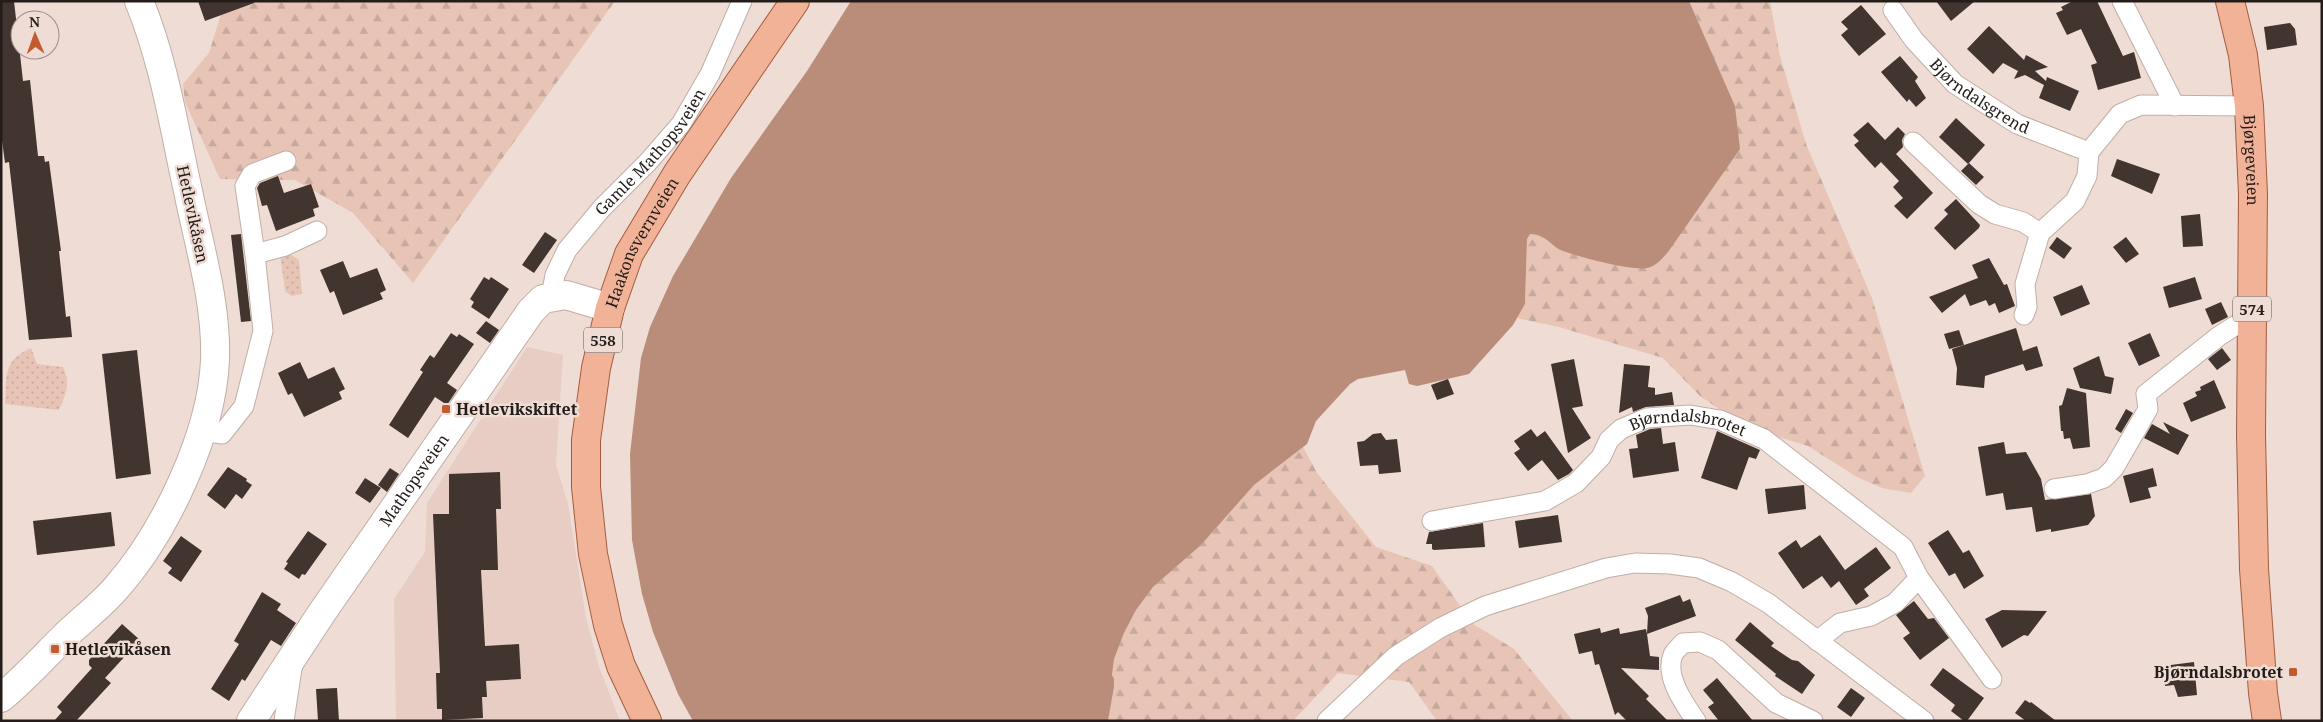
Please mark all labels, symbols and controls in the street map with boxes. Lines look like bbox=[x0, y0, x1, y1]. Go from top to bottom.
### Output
north arrow bbox=[10, 10, 60, 60]
text: N bbox=[29, 12, 40, 31]
street label: Bjørndalsgrend bbox=[1925, 53, 2033, 139]
street label: Gamle Mathopsveien bbox=[589, 84, 710, 220]
street label: Bjørgeveien bbox=[2238, 114, 2264, 206]
street label: Hetlevikåsen bbox=[172, 163, 214, 265]
street label: Haakonsvernveien bbox=[600, 173, 684, 311]
road number: 574 bbox=[2233, 296, 2271, 322]
road number: 558 bbox=[584, 328, 622, 352]
place label: Hetlevikskiftet bbox=[456, 398, 578, 420]
marker: Hetlevikskiftet bbox=[440, 403, 452, 415]
street label: Bjørndalsbrotet bbox=[1625, 404, 1750, 441]
street label: Mathopsveien bbox=[374, 429, 454, 531]
place label: Hetlevikåsen bbox=[65, 638, 171, 660]
marker: Hetlevikåsen bbox=[49, 643, 61, 655]
place label: Bjørndalsbrotet bbox=[2154, 661, 2284, 683]
marker: Bjørndalsbrotet bbox=[2287, 666, 2299, 678]

